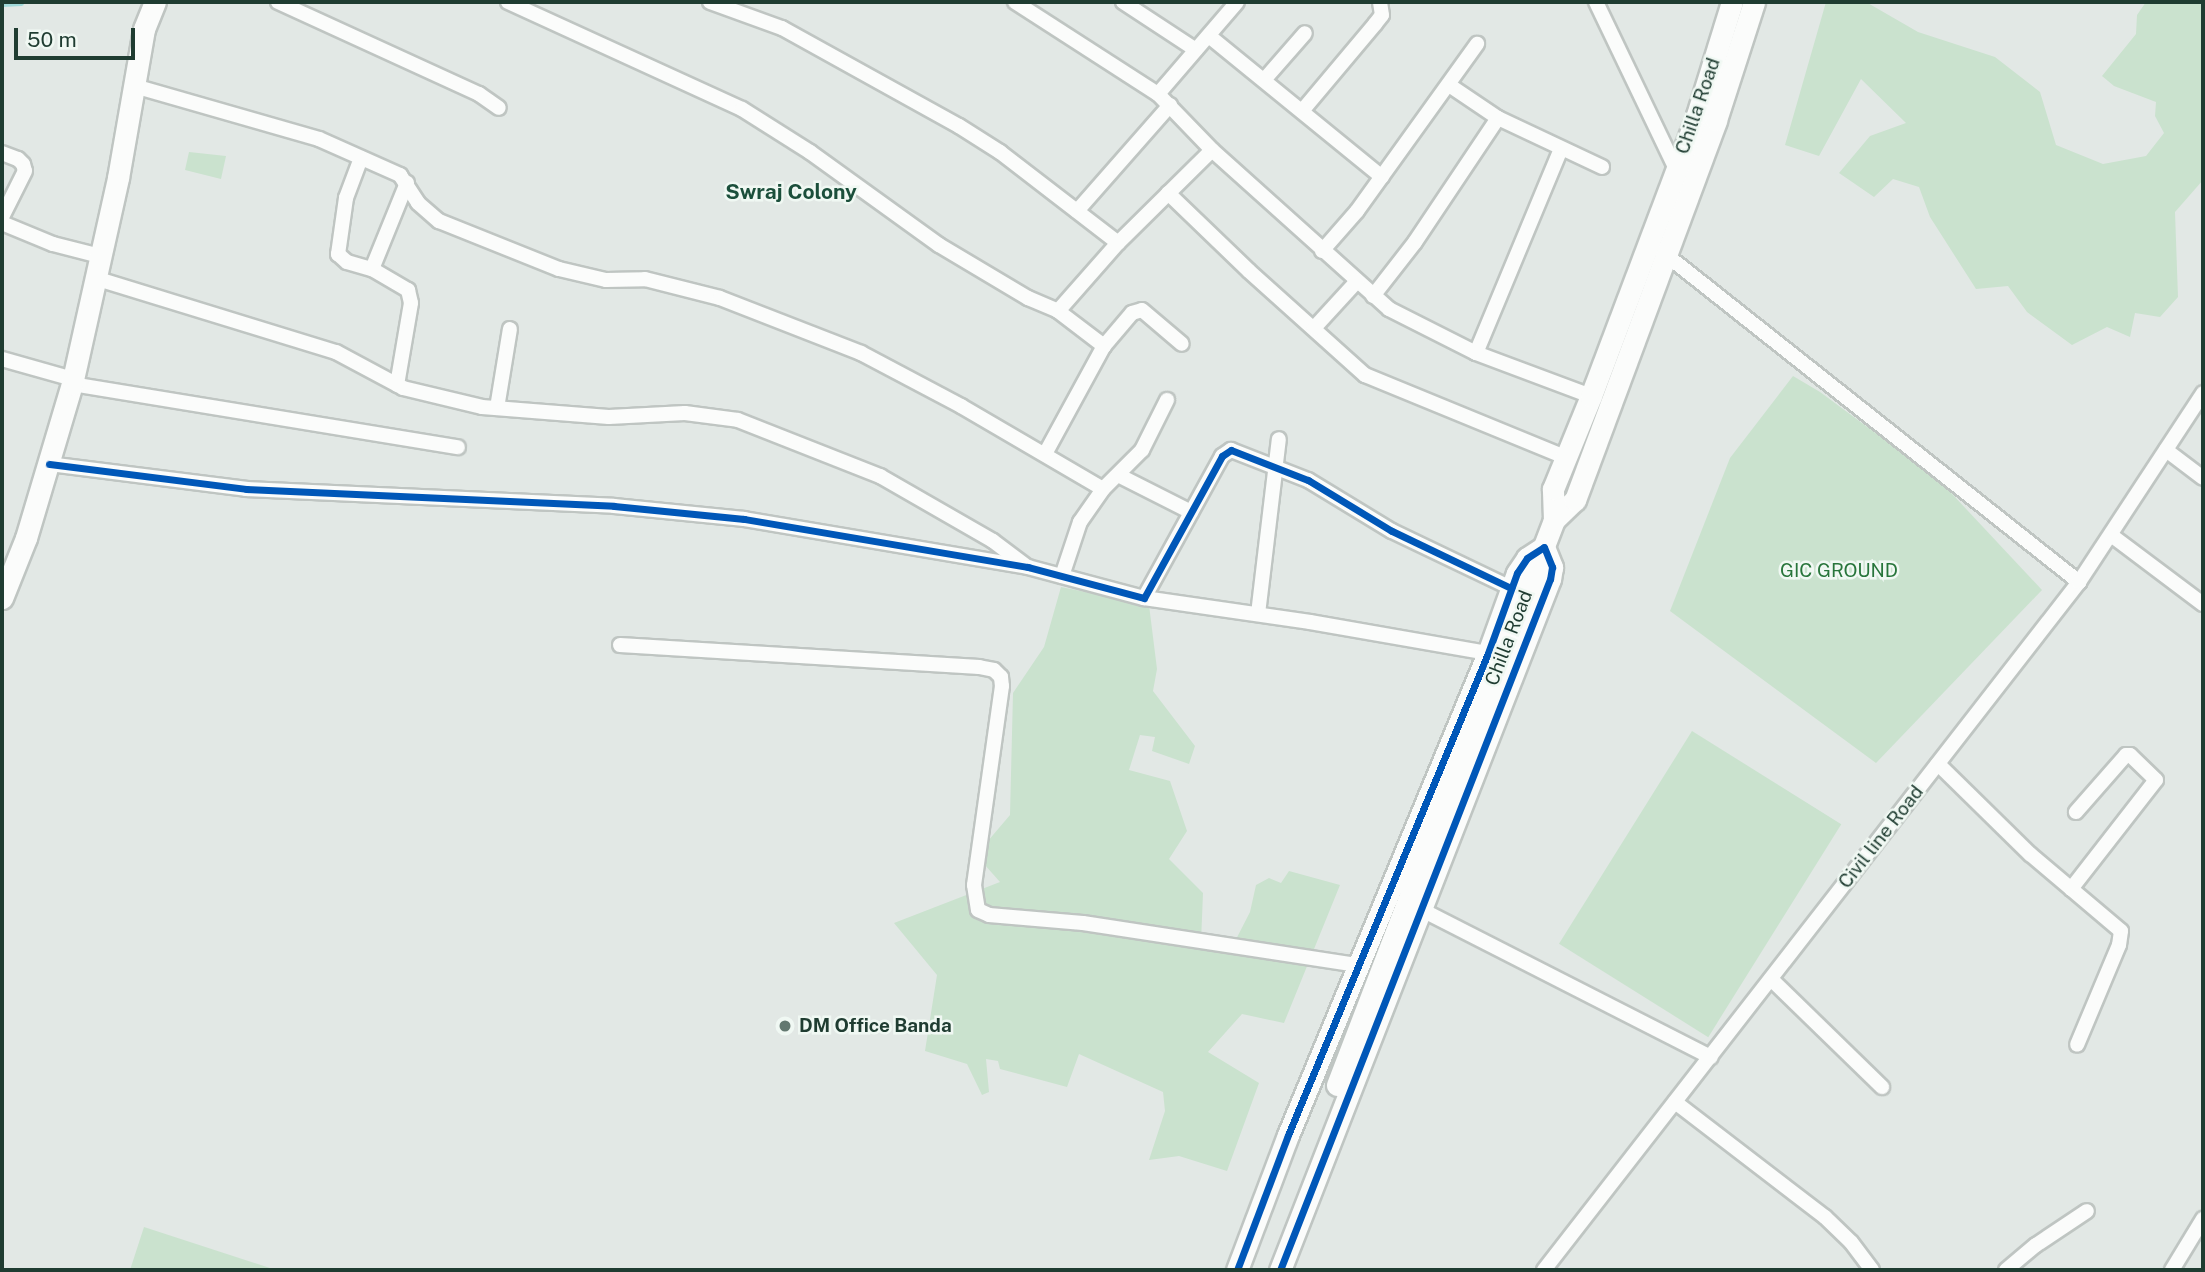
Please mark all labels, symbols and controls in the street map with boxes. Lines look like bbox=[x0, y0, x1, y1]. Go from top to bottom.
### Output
scale bar bbox=[18, 14, 138, 58]
text: 50 m bbox=[27, 27, 77, 52]
street label: Chilla Road bbox=[1671, 55, 1725, 157]
district label: Swraj Colony bbox=[725, 179, 857, 205]
park label: GIC GROUND bbox=[1780, 560, 1898, 582]
street label: Chilla Road bbox=[1480, 587, 1538, 689]
street label: Civil line Road bbox=[1834, 781, 1928, 893]
place label: DM Office Banda bbox=[799, 1015, 952, 1037]
marker: DM Office Banda bbox=[777, 1018, 793, 1034]

